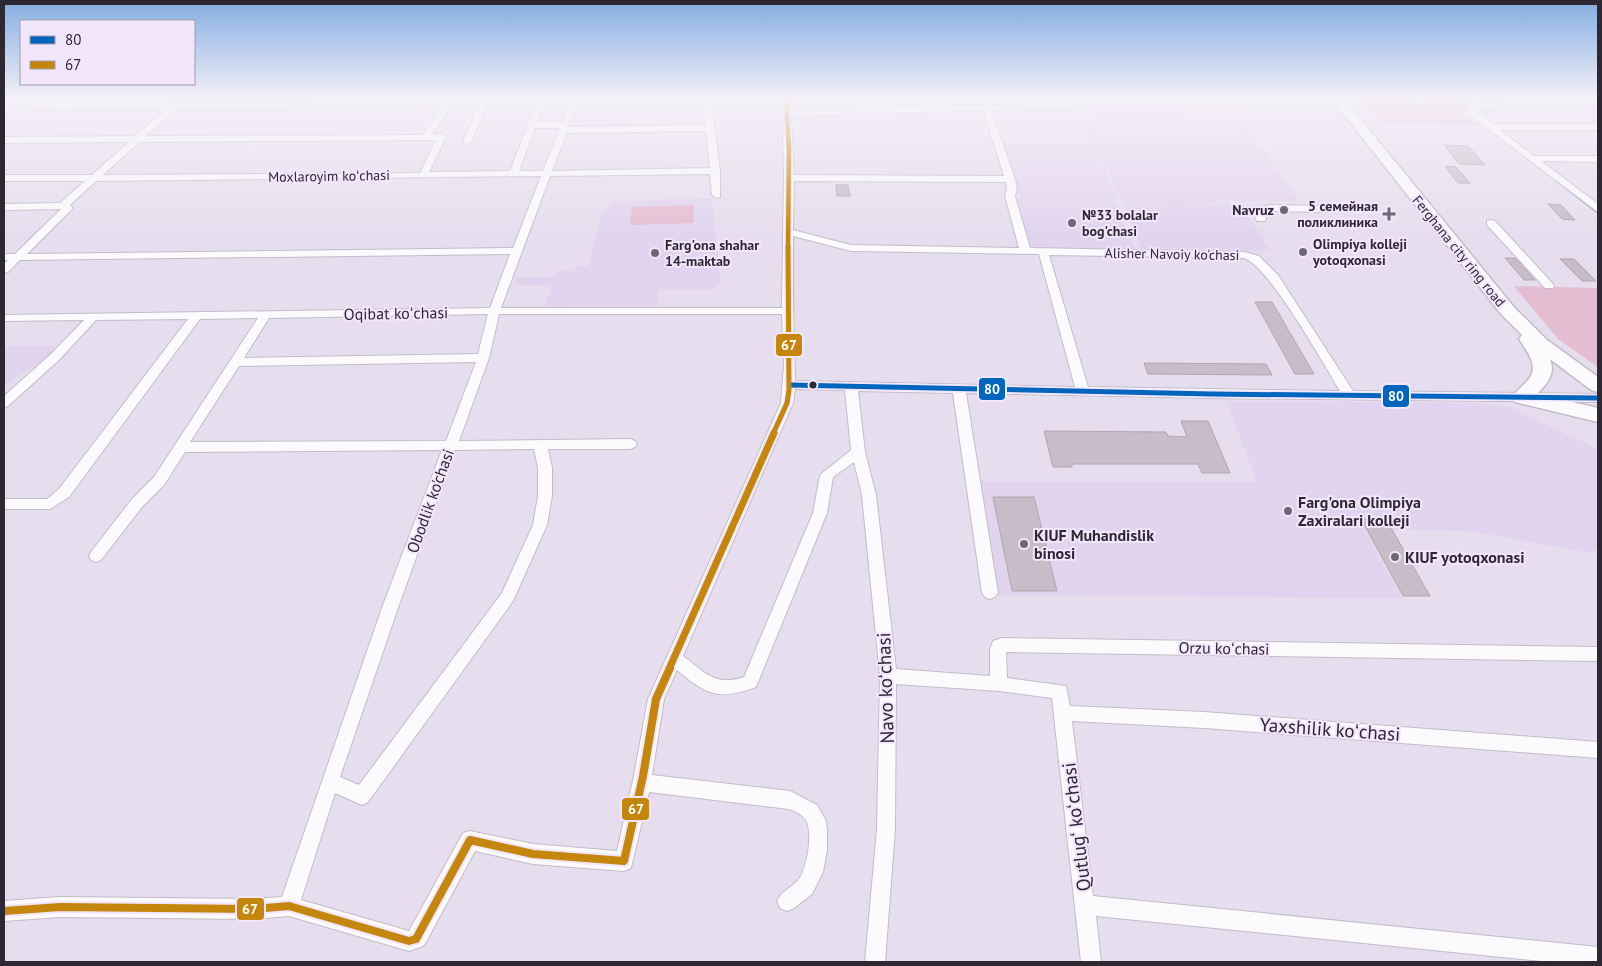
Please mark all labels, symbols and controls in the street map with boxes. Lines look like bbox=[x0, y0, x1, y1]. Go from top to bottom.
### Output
legend bbox=[20, 20, 195, 85]
text: 80 bbox=[65, 30, 81, 49]
text: 67 bbox=[65, 55, 81, 74]
street label: Moxlaroyim koʻchasi bbox=[268, 166, 390, 186]
street label: Ferghana city ring road bbox=[1408, 192, 1510, 310]
place label: 5 семейная поликлиника bbox=[1297, 197, 1378, 231]
place label: Navruz bbox=[1232, 201, 1274, 219]
marker: Navruz bbox=[1278, 204, 1290, 216]
place label: №33 bolalar bog'chasi bbox=[1082, 206, 1158, 240]
marker: 5 семейная поликлиника bbox=[1382, 207, 1396, 221]
marker: №33 bolalar bog'chasi bbox=[1066, 217, 1078, 229]
place label: Olimpiya kolleji yotoqxonasi bbox=[1312, 235, 1407, 269]
place label: Farg'ona shahar 14-maktab bbox=[665, 236, 759, 270]
street label: Alisher Navoiy ko'chasi bbox=[1105, 244, 1239, 264]
marker: Olimpiya kolleji yotoqxonasi bbox=[1297, 246, 1309, 258]
marker: Farg'ona shahar 14-maktab bbox=[649, 247, 661, 259]
street label: Oqibat koʻchasi bbox=[344, 302, 448, 324]
line badge: 67 bbox=[775, 333, 803, 357]
text: 67 bbox=[781, 336, 797, 354]
line badge: 80 bbox=[978, 377, 1006, 401]
unlabelled marker bbox=[808, 380, 818, 390]
text: 80 bbox=[984, 380, 1000, 398]
line badge: 80 bbox=[1382, 384, 1410, 408]
text: 80 bbox=[1388, 387, 1404, 405]
street label: Obodlik ko'chasi bbox=[402, 446, 458, 556]
place label: Farg'ona Olimpiya Zaxiralari kolleji bbox=[1298, 492, 1421, 530]
marker: Farg'ona Olimpiya Zaxiralari kolleji bbox=[1282, 505, 1294, 517]
place label: KIUF Muhandislik binosi bbox=[1034, 525, 1154, 563]
marker: KIUF Muhandislik binosi bbox=[1018, 538, 1030, 550]
place label: KIUF yotoqxonasi bbox=[1405, 547, 1525, 567]
marker: KIUF yotoqxonasi bbox=[1389, 551, 1401, 563]
street label: Navo koʻchasi bbox=[871, 632, 899, 744]
street label: Orzu koʻchasi bbox=[1178, 637, 1270, 659]
street label: Yaxshilik koʻchasi bbox=[1259, 712, 1401, 746]
street label: Qutlugʻ koʻchasi bbox=[1056, 761, 1096, 893]
line badge: 67 bbox=[621, 797, 650, 821]
text: 67 bbox=[628, 800, 644, 818]
line badge: 67 bbox=[236, 897, 265, 921]
text: 67 bbox=[242, 900, 258, 918]

